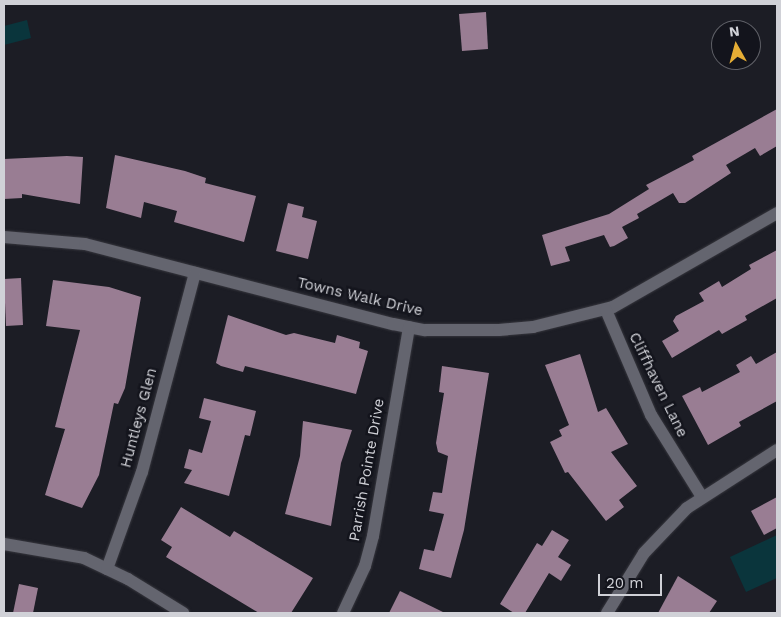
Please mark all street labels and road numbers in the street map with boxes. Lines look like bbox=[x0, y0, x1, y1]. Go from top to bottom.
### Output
street label: Towns Walk Drive bbox=[295, 274, 425, 320]
street label: Cliffhaven Lane bbox=[625, 330, 691, 440]
street label: Huntleys Glen bbox=[117, 366, 161, 470]
street label: Parrish Pointe Drive bbox=[346, 397, 388, 543]

